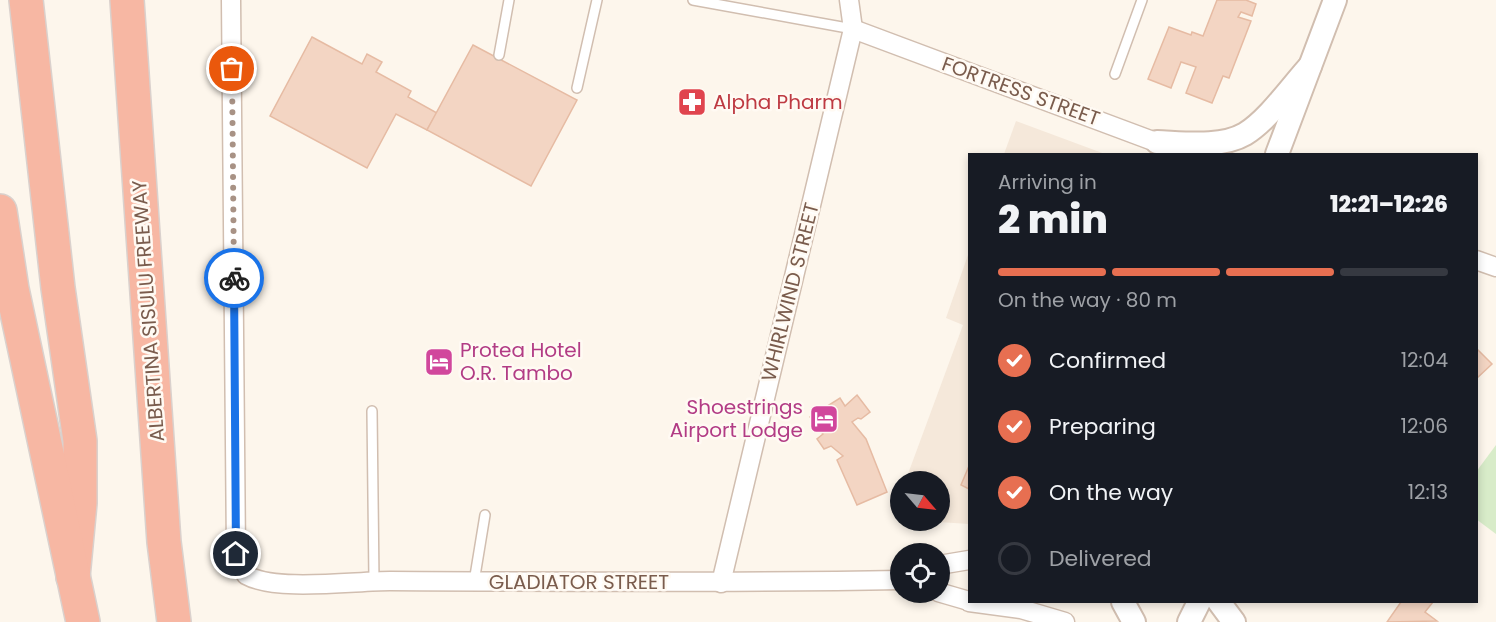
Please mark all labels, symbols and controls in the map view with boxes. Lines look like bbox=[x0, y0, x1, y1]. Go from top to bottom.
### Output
pin bbox=[206, 43, 257, 94]
street label: FORTRESS STREET bbox=[938, 49, 1104, 133]
icon: bag bbox=[215, 52, 248, 85]
pharmacy icon: Alpha Pharm bbox=[676, 86, 708, 118]
place label: Alpha Pharm bbox=[713, 88, 843, 116]
text: Arriving in bbox=[998, 168, 1097, 196]
street label: ALBERTINA SISULU FREEWAY bbox=[125, 179, 171, 443]
text: 12:21–12:26 bbox=[1330, 189, 1448, 220]
text: 2 min bbox=[998, 192, 1108, 247]
street label: WHIRLWIND STREET bbox=[754, 200, 826, 384]
courier bbox=[204, 248, 264, 308]
icon: bike bbox=[218, 262, 251, 295]
text: On the way · 80 m bbox=[998, 286, 1177, 314]
place label: Protea Hotel O.R. Tambo bbox=[460, 336, 582, 387]
icon: check bbox=[998, 344, 1031, 377]
text: Confirmed bbox=[1049, 345, 1166, 376]
hotel icon: Protea Hotel O.R. Tambo bbox=[423, 346, 455, 378]
text: 12:04 bbox=[1401, 346, 1448, 374]
place label: Shoestrings Airport Lodge bbox=[670, 393, 803, 444]
hotel icon: Shoestrings Airport Lodge bbox=[808, 403, 840, 435]
icon: check bbox=[998, 410, 1031, 443]
text: Preparing bbox=[1049, 411, 1156, 442]
text: 12:06 bbox=[1401, 412, 1448, 440]
north arrow bbox=[890, 471, 950, 531]
map controls bbox=[890, 471, 950, 603]
icon: check bbox=[998, 476, 1031, 509]
text: On the way bbox=[1049, 477, 1173, 508]
text: 12:13 bbox=[1408, 478, 1448, 506]
pin bbox=[210, 528, 261, 579]
icon: home bbox=[219, 537, 252, 570]
button: locate bbox=[890, 543, 950, 603]
text: Delivered bbox=[1049, 543, 1152, 574]
street label: GLADIATOR STREET bbox=[489, 568, 669, 596]

